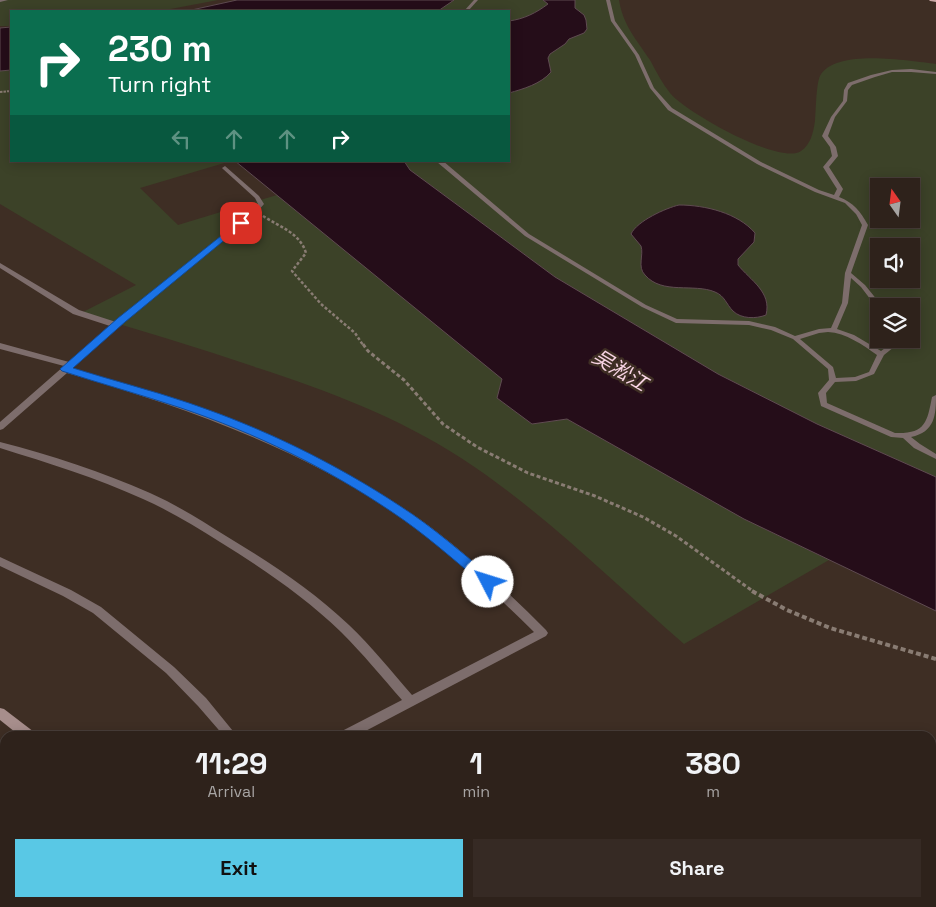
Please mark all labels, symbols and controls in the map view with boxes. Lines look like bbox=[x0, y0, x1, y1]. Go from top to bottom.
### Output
text: 230 m bbox=[108, 27, 212, 71]
icon: right bbox=[25, 30, 90, 95]
text: Turn right bbox=[108, 70, 211, 98]
icon: left bbox=[167, 125, 195, 153]
icon: ahead bbox=[220, 125, 248, 153]
icon: ahead bbox=[273, 125, 301, 153]
icon: right bbox=[326, 125, 354, 153]
north arrow bbox=[870, 178, 920, 228]
map controls bbox=[870, 178, 920, 348]
pin bbox=[220, 202, 262, 244]
icon: arrive bbox=[227, 209, 255, 237]
button: sound bbox=[870, 238, 920, 288]
button: layers bbox=[870, 298, 920, 348]
water label: 吴淞江 bbox=[588, 343, 654, 398]
position arrow bbox=[461, 555, 513, 607]
text: 11:29 bbox=[195, 744, 267, 783]
text: 1 bbox=[470, 744, 483, 783]
text: 380 bbox=[685, 744, 741, 783]
text: Arrival bbox=[208, 781, 255, 802]
text: min bbox=[463, 781, 490, 802]
text: m bbox=[706, 781, 720, 802]
button: Exit bbox=[15, 839, 463, 897]
button: Share bbox=[473, 839, 921, 897]

